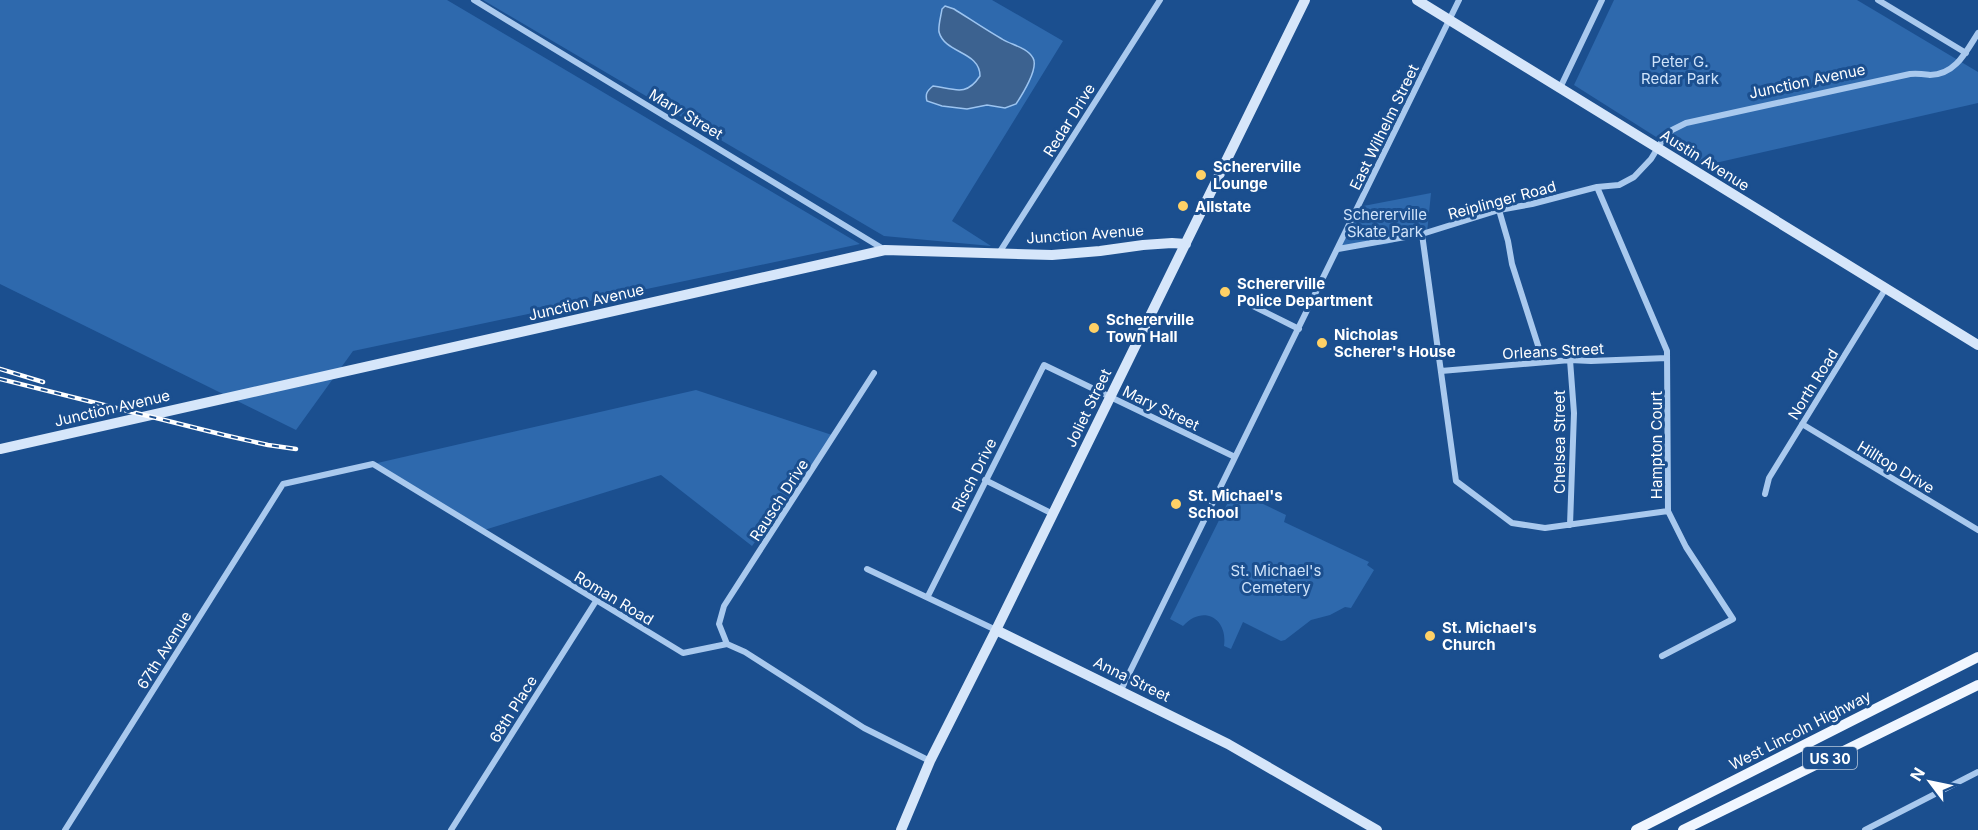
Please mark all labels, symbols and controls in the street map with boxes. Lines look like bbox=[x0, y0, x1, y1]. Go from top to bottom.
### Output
park label: Peter G. Redar Park bbox=[1641, 52, 1720, 88]
street label: Junction Avenue bbox=[1747, 59, 1867, 103]
street label: East Wilhelm Street bbox=[1345, 61, 1423, 193]
street label: Redar Drive bbox=[1039, 80, 1099, 160]
street label: Mary Street bbox=[646, 85, 726, 144]
street label: Austin Avenue bbox=[1657, 125, 1753, 195]
place label: Schererville Lounge bbox=[1213, 157, 1301, 193]
marker: Schererville Lounge bbox=[1194, 168, 1208, 182]
street label: Reiplinger Road bbox=[1446, 176, 1558, 224]
place label: Allstate bbox=[1195, 197, 1251, 216]
marker: Allstate bbox=[1176, 199, 1190, 213]
park label: Schererville Skate Park bbox=[1343, 205, 1427, 241]
street label: Junction Avenue bbox=[1025, 220, 1145, 248]
place label: Schererville Police Department bbox=[1237, 274, 1373, 310]
street label: Junction Avenue bbox=[526, 279, 646, 325]
marker: Schererville Police Department bbox=[1218, 285, 1232, 299]
place label: Schererville Town Hall bbox=[1106, 310, 1194, 346]
marker: Schererville Town Hall bbox=[1087, 321, 1101, 335]
place label: Nicholas Scherer's House bbox=[1334, 325, 1456, 361]
marker: Nicholas Scherer's House bbox=[1315, 336, 1329, 350]
street label: Orleans Street bbox=[1502, 339, 1604, 363]
street label: North Road bbox=[1784, 345, 1842, 423]
street label: Joliet Street bbox=[1061, 366, 1115, 450]
street label: Mary Street bbox=[1120, 381, 1202, 435]
street label: Junction Avenue bbox=[52, 385, 172, 431]
street label: Chelsea Street bbox=[1550, 390, 1569, 494]
street label: Hampton Court bbox=[1647, 391, 1666, 499]
street label: Risch Drive bbox=[947, 435, 1001, 515]
street label: Hilltop Drive bbox=[1854, 437, 1938, 497]
street label: Rausch Drive bbox=[746, 456, 812, 544]
place label: St. Michael's School bbox=[1188, 486, 1283, 522]
marker: St. Michael's School bbox=[1169, 497, 1183, 511]
park label: St. Michael's Cemetery bbox=[1231, 561, 1322, 597]
street label: Roman Road bbox=[571, 567, 657, 629]
street label: 67th Avenue bbox=[132, 607, 196, 693]
place label: St. Michael's Church bbox=[1442, 618, 1537, 654]
marker: St. Michael's Church bbox=[1423, 629, 1437, 643]
street label: Anna Street bbox=[1091, 652, 1174, 706]
street label: 68th Place bbox=[485, 672, 541, 746]
street label: West Lincoln Highway bbox=[1726, 686, 1875, 774]
road number: US 30 bbox=[1803, 747, 1857, 769]
north arrow bbox=[1900, 752, 1960, 812]
text: N bbox=[1906, 764, 1929, 785]

